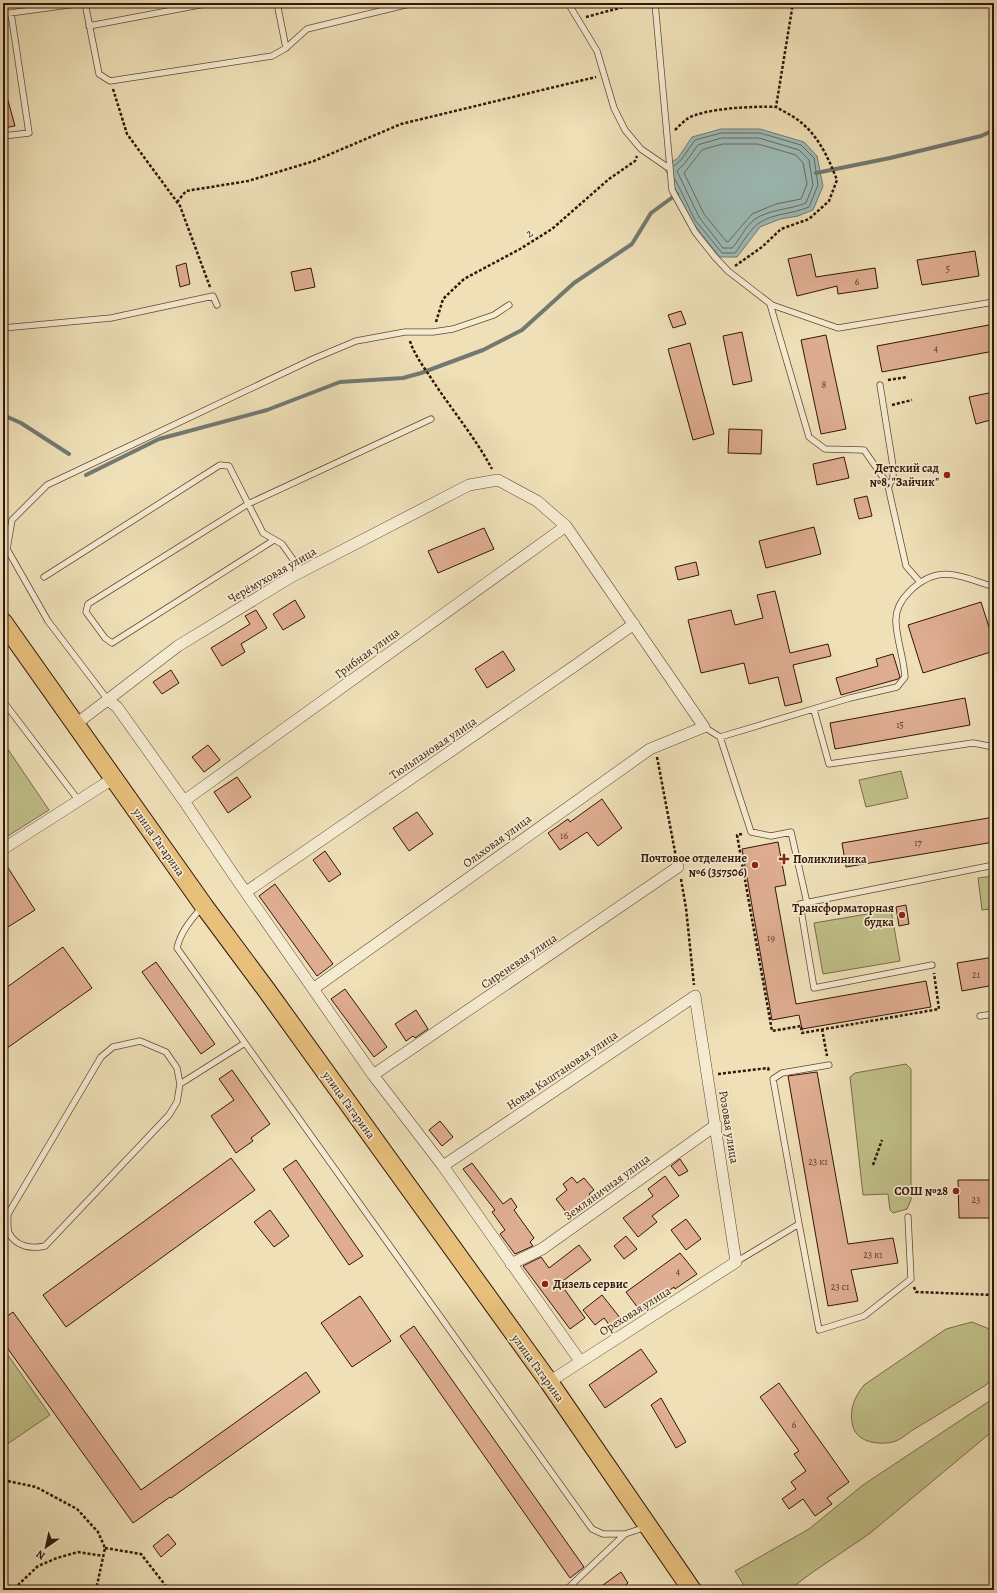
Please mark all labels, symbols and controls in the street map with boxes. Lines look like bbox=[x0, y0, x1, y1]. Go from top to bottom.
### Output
street label: 2 bbox=[522, 225, 536, 241]
house number: 5 bbox=[946, 262, 950, 275]
house number: 6 bbox=[855, 275, 860, 288]
house number: 4 bbox=[934, 342, 939, 355]
house number: 8 bbox=[822, 378, 827, 391]
place label: Детский сад №8, "Зайчик" bbox=[870, 460, 939, 490]
marker: Детский сад №8, "Зайчик" bbox=[942, 470, 952, 480]
street label: Черёмуховая улица bbox=[225, 543, 319, 607]
street label: Грибная улица bbox=[331, 624, 403, 682]
street label: Тюльпановая улица bbox=[386, 713, 480, 783]
house number: 15 bbox=[896, 718, 904, 731]
street label: улица Гагарина bbox=[129, 804, 189, 880]
street label: Ольховая улица bbox=[459, 810, 535, 871]
house number: 16 bbox=[560, 829, 568, 842]
house number: 17 bbox=[914, 836, 923, 849]
place label: Почтовое отделение №6 (357506) bbox=[641, 850, 747, 880]
place label: Поликлиника bbox=[793, 851, 867, 867]
marker: Поликлиника bbox=[778, 853, 790, 865]
marker: Почтовое отделение №6 (357506) bbox=[750, 860, 760, 870]
place label: Трансформаторная будка bbox=[792, 900, 894, 930]
marker: Трансформаторная будка bbox=[897, 910, 907, 920]
street label: Сиреневая улица bbox=[478, 929, 561, 992]
house number: 19 bbox=[767, 931, 775, 944]
house number: 21 bbox=[972, 968, 981, 981]
street label: Новая Каштановая улица bbox=[503, 1026, 621, 1113]
street label: улица Гагарина bbox=[318, 1067, 379, 1142]
street label: Розовая улица bbox=[715, 1089, 743, 1165]
street label: Земляничная улица bbox=[561, 1150, 654, 1224]
house number: 23 к1 bbox=[808, 1155, 828, 1168]
place label: СОШ №28 bbox=[894, 1183, 948, 1199]
marker: СОШ №28 bbox=[951, 1186, 961, 1196]
house number: 23 bbox=[972, 1193, 980, 1206]
house number: 23 к1 bbox=[863, 1248, 883, 1261]
house number: 4 bbox=[676, 1265, 681, 1278]
place label: Дизель сервис bbox=[553, 1276, 628, 1292]
marker: Дизель сервис bbox=[540, 1279, 550, 1289]
house number: 23 с1 bbox=[831, 1280, 850, 1293]
street label: Ореховая улица bbox=[596, 1282, 674, 1339]
street label: улица Гагарина bbox=[507, 1330, 568, 1405]
house number: 6 bbox=[792, 1418, 797, 1431]
north arrow bbox=[26, 1527, 66, 1567]
text: N bbox=[33, 1546, 48, 1563]

